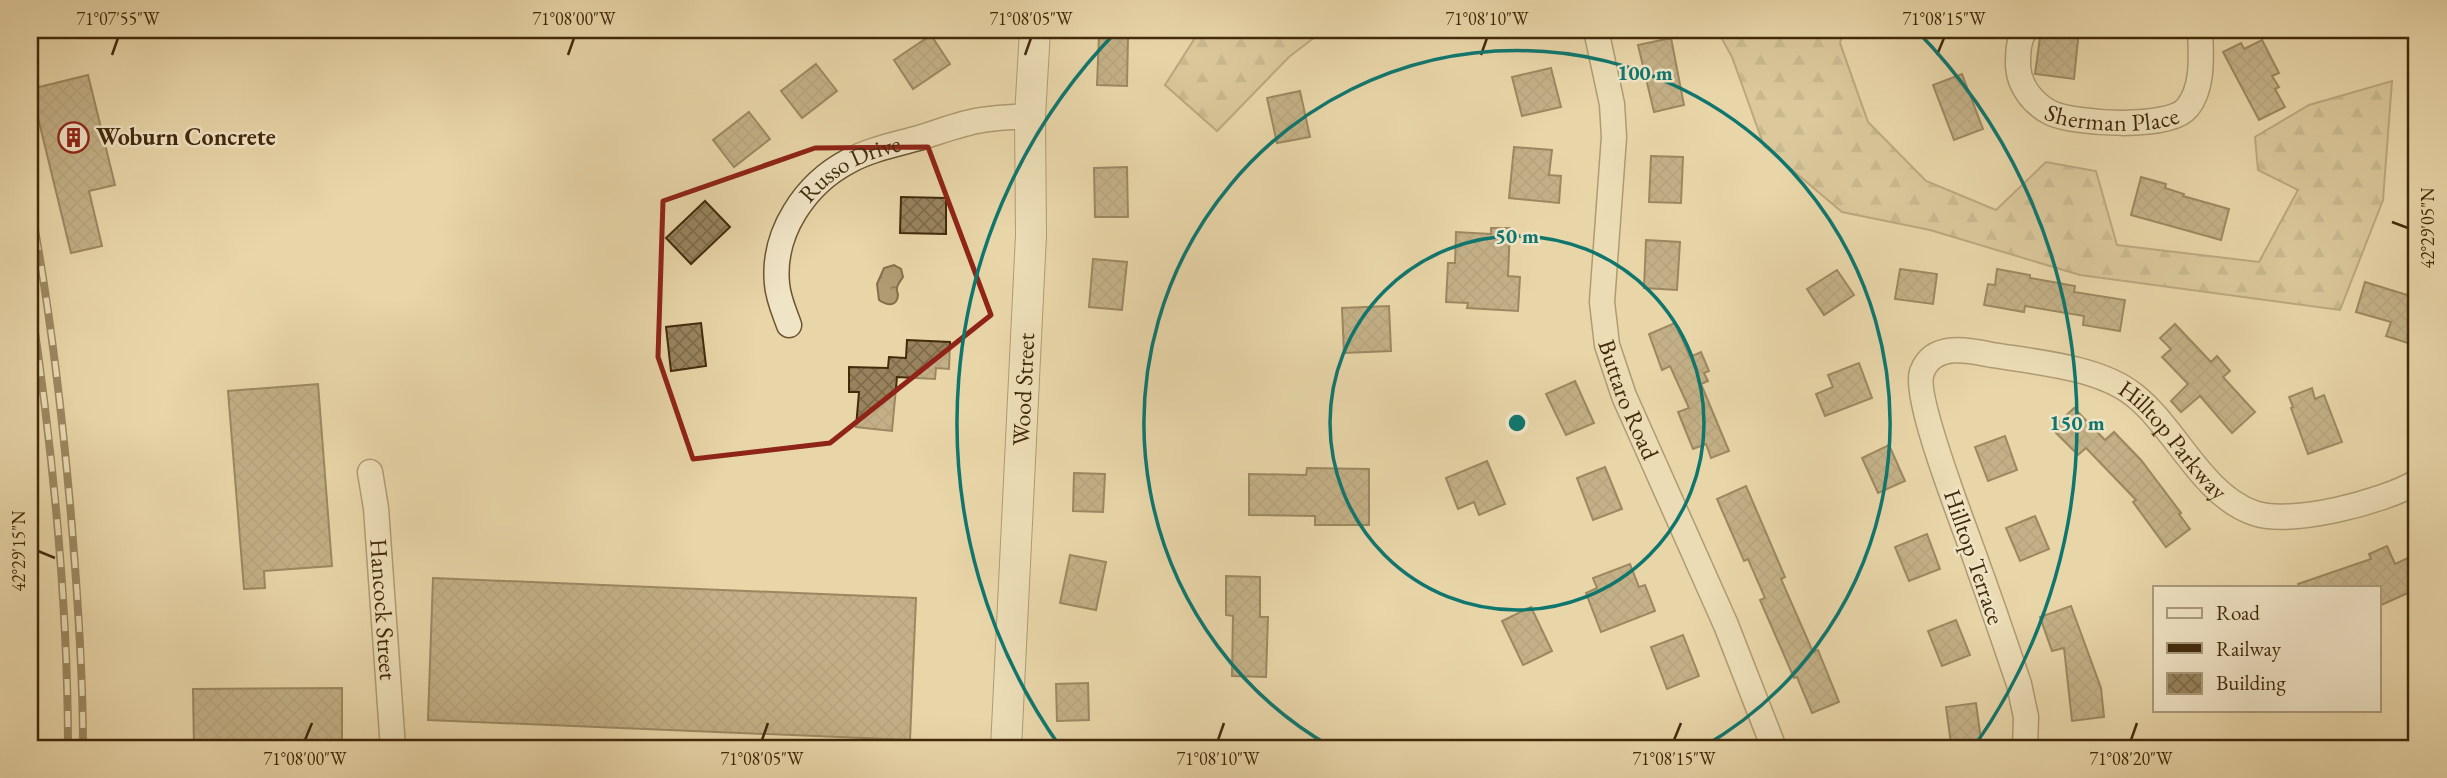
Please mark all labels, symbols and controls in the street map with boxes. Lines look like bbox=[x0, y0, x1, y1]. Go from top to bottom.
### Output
text: 71°07'55"W bbox=[76, 7, 160, 30]
text: 71°08'00"W bbox=[532, 7, 616, 30]
text: 71°08'05"W bbox=[989, 7, 1073, 30]
text: 71°08'10"W bbox=[1445, 7, 1529, 30]
text: 71°08'15"W bbox=[1902, 7, 1986, 30]
text: 100 m bbox=[1617, 59, 1673, 86]
street label: Sherman Place bbox=[2040, 96, 2183, 138]
building icon: Woburn Concrete bbox=[56, 120, 90, 154]
place label: Woburn Concrete bbox=[96, 121, 276, 152]
street label: Russo Drive bbox=[792, 128, 904, 209]
text: 42°29'05"N bbox=[2416, 187, 2439, 268]
text: 50 m bbox=[1495, 222, 1539, 249]
street label: Wood Street bbox=[1005, 332, 1041, 447]
street label: Buttaro Road bbox=[1591, 335, 1667, 465]
street label: Hilltop Parkway bbox=[2113, 373, 2234, 507]
text: 150 m bbox=[2049, 409, 2105, 436]
centre of rings bbox=[1505, 411, 1529, 435]
street label: Hilltop Terrace bbox=[1937, 485, 2012, 628]
text: 42°29'15"N bbox=[7, 510, 30, 591]
street label: Hancock Street bbox=[363, 538, 404, 681]
legend bbox=[2153, 586, 2380, 712]
text: Road bbox=[2216, 599, 2260, 626]
text: Railway bbox=[2216, 635, 2282, 662]
text: Building bbox=[2216, 669, 2286, 696]
text: 71°08'00"W bbox=[263, 747, 347, 770]
text: 71°08'05"W bbox=[720, 747, 804, 770]
text: 71°08'10"W bbox=[1176, 747, 1260, 770]
text: 71°08'15"W bbox=[1632, 747, 1716, 770]
text: 71°08'20"W bbox=[2089, 747, 2173, 770]

